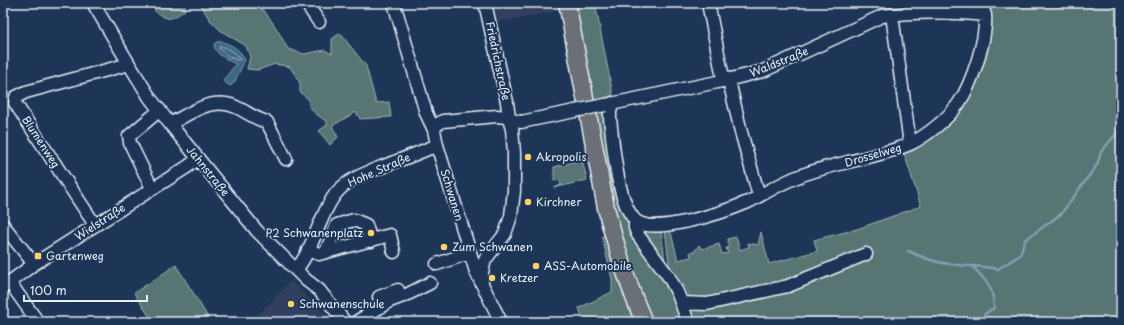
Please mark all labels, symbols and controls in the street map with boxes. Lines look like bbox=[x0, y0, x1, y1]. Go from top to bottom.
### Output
street label: Friedrichstraße bbox=[482, 20, 515, 102]
street label: Waldstraße bbox=[747, 42, 811, 81]
street label: Blumenweg bbox=[18, 112, 65, 171]
street label: Drosselweg bbox=[842, 138, 903, 171]
street label: Jahnstraße bbox=[183, 142, 234, 200]
street label: Hohe Straße bbox=[345, 148, 413, 191]
place label: Akropolis bbox=[536, 148, 586, 165]
marker: Akropolis bbox=[523, 152, 533, 162]
street label: Schwanen bbox=[436, 167, 469, 223]
place label: Kirchner bbox=[536, 193, 582, 210]
marker: Kirchner bbox=[523, 197, 533, 207]
street label: Wielstraße bbox=[71, 199, 129, 244]
place label: P2 Schwanenplatz bbox=[266, 224, 363, 241]
marker: P2 Schwanenplatz bbox=[366, 228, 376, 238]
place label: Zum Schwanen bbox=[452, 238, 533, 255]
marker: Zum Schwanen bbox=[439, 242, 449, 252]
place label: Gartenweg bbox=[46, 247, 104, 264]
marker: Gartenweg bbox=[33, 251, 43, 261]
place label: ASS-Automobile bbox=[544, 257, 632, 274]
marker: ASS-Automobile bbox=[531, 261, 541, 271]
place label: Kretzer bbox=[500, 269, 539, 286]
marker: Kretzer bbox=[487, 273, 497, 283]
scale bar bbox=[24, 277, 147, 303]
text: 100 m bbox=[30, 281, 67, 299]
place label: Schwanenschule bbox=[299, 295, 384, 312]
marker: Schwanenschule bbox=[286, 299, 296, 309]

